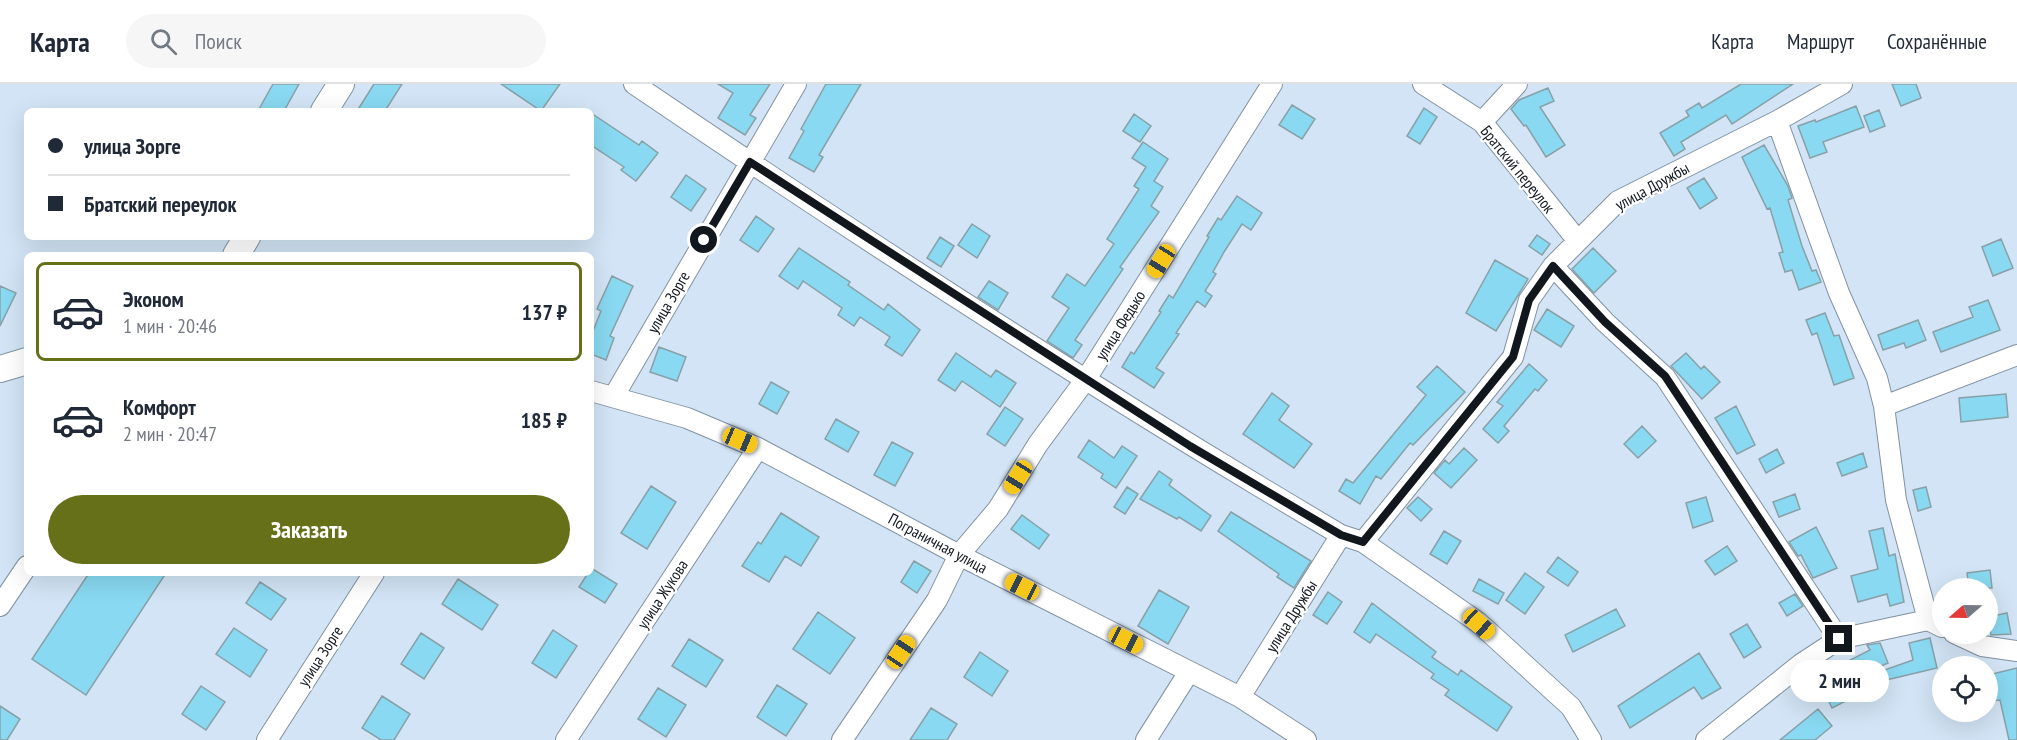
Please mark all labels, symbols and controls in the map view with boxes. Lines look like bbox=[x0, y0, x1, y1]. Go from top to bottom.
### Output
search box bbox=[126, 14, 546, 68]
text: Карта bbox=[30, 23, 90, 60]
icon: search bbox=[147, 25, 180, 58]
text: Поиск bbox=[195, 27, 242, 55]
text: Карта bbox=[1711, 28, 1754, 55]
text: Маршрут bbox=[1787, 28, 1854, 55]
text: Сохранённые bbox=[1887, 28, 1987, 55]
street label: Братский переулок bbox=[1477, 121, 1560, 217]
text: улица Зорге bbox=[84, 132, 181, 160]
street label: улица Дружбы bbox=[1612, 157, 1692, 215]
text: Братский переулок bbox=[84, 190, 237, 218]
route start bbox=[690, 226, 717, 253]
car bbox=[1144, 241, 1178, 281]
street label: улица Зорге bbox=[642, 267, 694, 337]
icon: car bbox=[51, 285, 105, 339]
text: Эконом bbox=[123, 285, 184, 313]
street label: улица Федько bbox=[1091, 286, 1149, 364]
text: 137 ₽ bbox=[521, 298, 567, 326]
text: 1 мин · 20:46 bbox=[123, 313, 217, 339]
icon: car bbox=[51, 393, 105, 447]
text: Комфорт bbox=[123, 393, 196, 421]
text: 185 ₽ bbox=[520, 406, 567, 434]
text: 2 мин · 20:47 bbox=[123, 421, 217, 447]
car bbox=[720, 425, 760, 455]
car bbox=[1001, 457, 1035, 497]
button: Заказать bbox=[48, 495, 570, 564]
street label: Пограничная улица bbox=[885, 508, 991, 578]
street label: улица Жукова bbox=[632, 556, 692, 632]
car bbox=[1002, 571, 1042, 603]
street label: улица Дружбы bbox=[1261, 576, 1321, 656]
north arrow bbox=[1932, 578, 1998, 644]
map controls bbox=[1932, 578, 1998, 722]
car bbox=[1460, 605, 1498, 643]
street label: улица Зорге bbox=[293, 622, 347, 690]
car bbox=[1106, 624, 1146, 656]
route end bbox=[1825, 625, 1852, 652]
car bbox=[883, 632, 919, 672]
button: locate bbox=[1932, 656, 1998, 722]
callout: 2 мин bbox=[1790, 660, 1888, 702]
text: 2 мин bbox=[1818, 668, 1861, 694]

